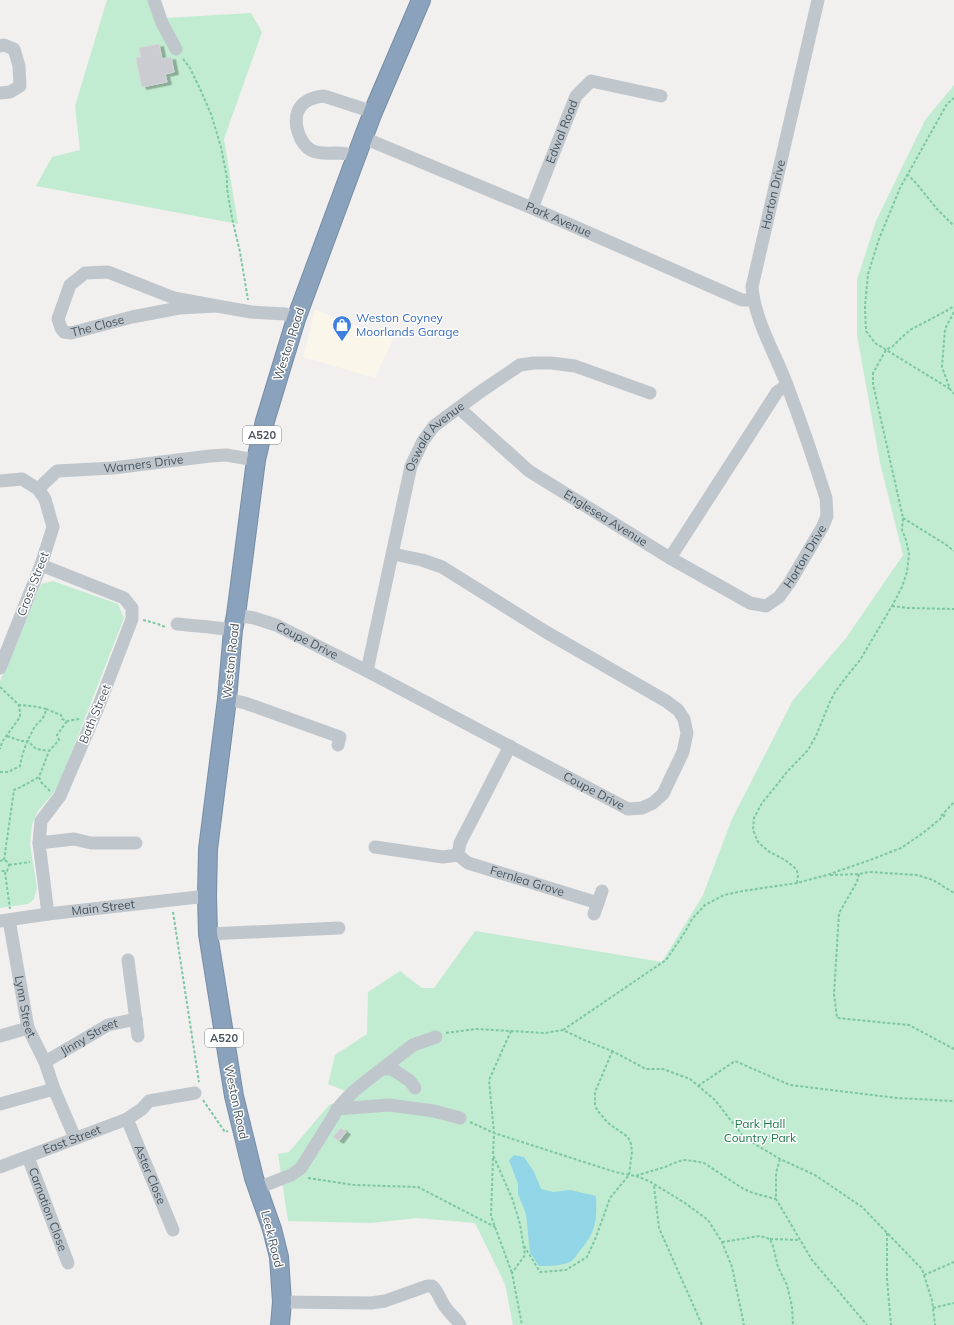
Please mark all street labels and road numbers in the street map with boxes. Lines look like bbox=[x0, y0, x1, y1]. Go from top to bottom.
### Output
street label: Edwal Road bbox=[542, 97, 581, 165]
street label: Horton Drive bbox=[758, 158, 788, 231]
street label: Park Avenue bbox=[524, 198, 594, 240]
street label: Weston Road bbox=[270, 306, 307, 382]
street label: The Close bbox=[69, 311, 126, 340]
street label: Oswald Avenue bbox=[402, 398, 467, 473]
road number: A520 bbox=[243, 426, 281, 444]
street label: Warners Drive bbox=[103, 451, 184, 475]
street label: Englesea Avenue bbox=[561, 486, 650, 549]
street label: Horton Drive bbox=[780, 522, 829, 591]
street label: Cross Street bbox=[13, 550, 52, 618]
street label: Coupe Drive bbox=[274, 618, 341, 662]
street label: Weston Road bbox=[219, 623, 242, 699]
street label: Bath Street bbox=[75, 682, 114, 746]
street label: Coupe Drive bbox=[561, 768, 627, 813]
street label: Fernlea Grove bbox=[488, 862, 566, 899]
street label: Main Street bbox=[71, 896, 136, 918]
street label: Lynn Street bbox=[12, 974, 40, 1040]
street label: Jinny Street bbox=[58, 1015, 119, 1058]
road number: A520 bbox=[205, 1029, 243, 1047]
street label: Weston Road bbox=[221, 1063, 252, 1140]
street label: East Street bbox=[41, 1122, 103, 1157]
street label: Aster Close bbox=[131, 1142, 169, 1206]
street label: Carnation Close bbox=[26, 1165, 71, 1253]
street label: Leek Road bbox=[258, 1209, 287, 1269]

